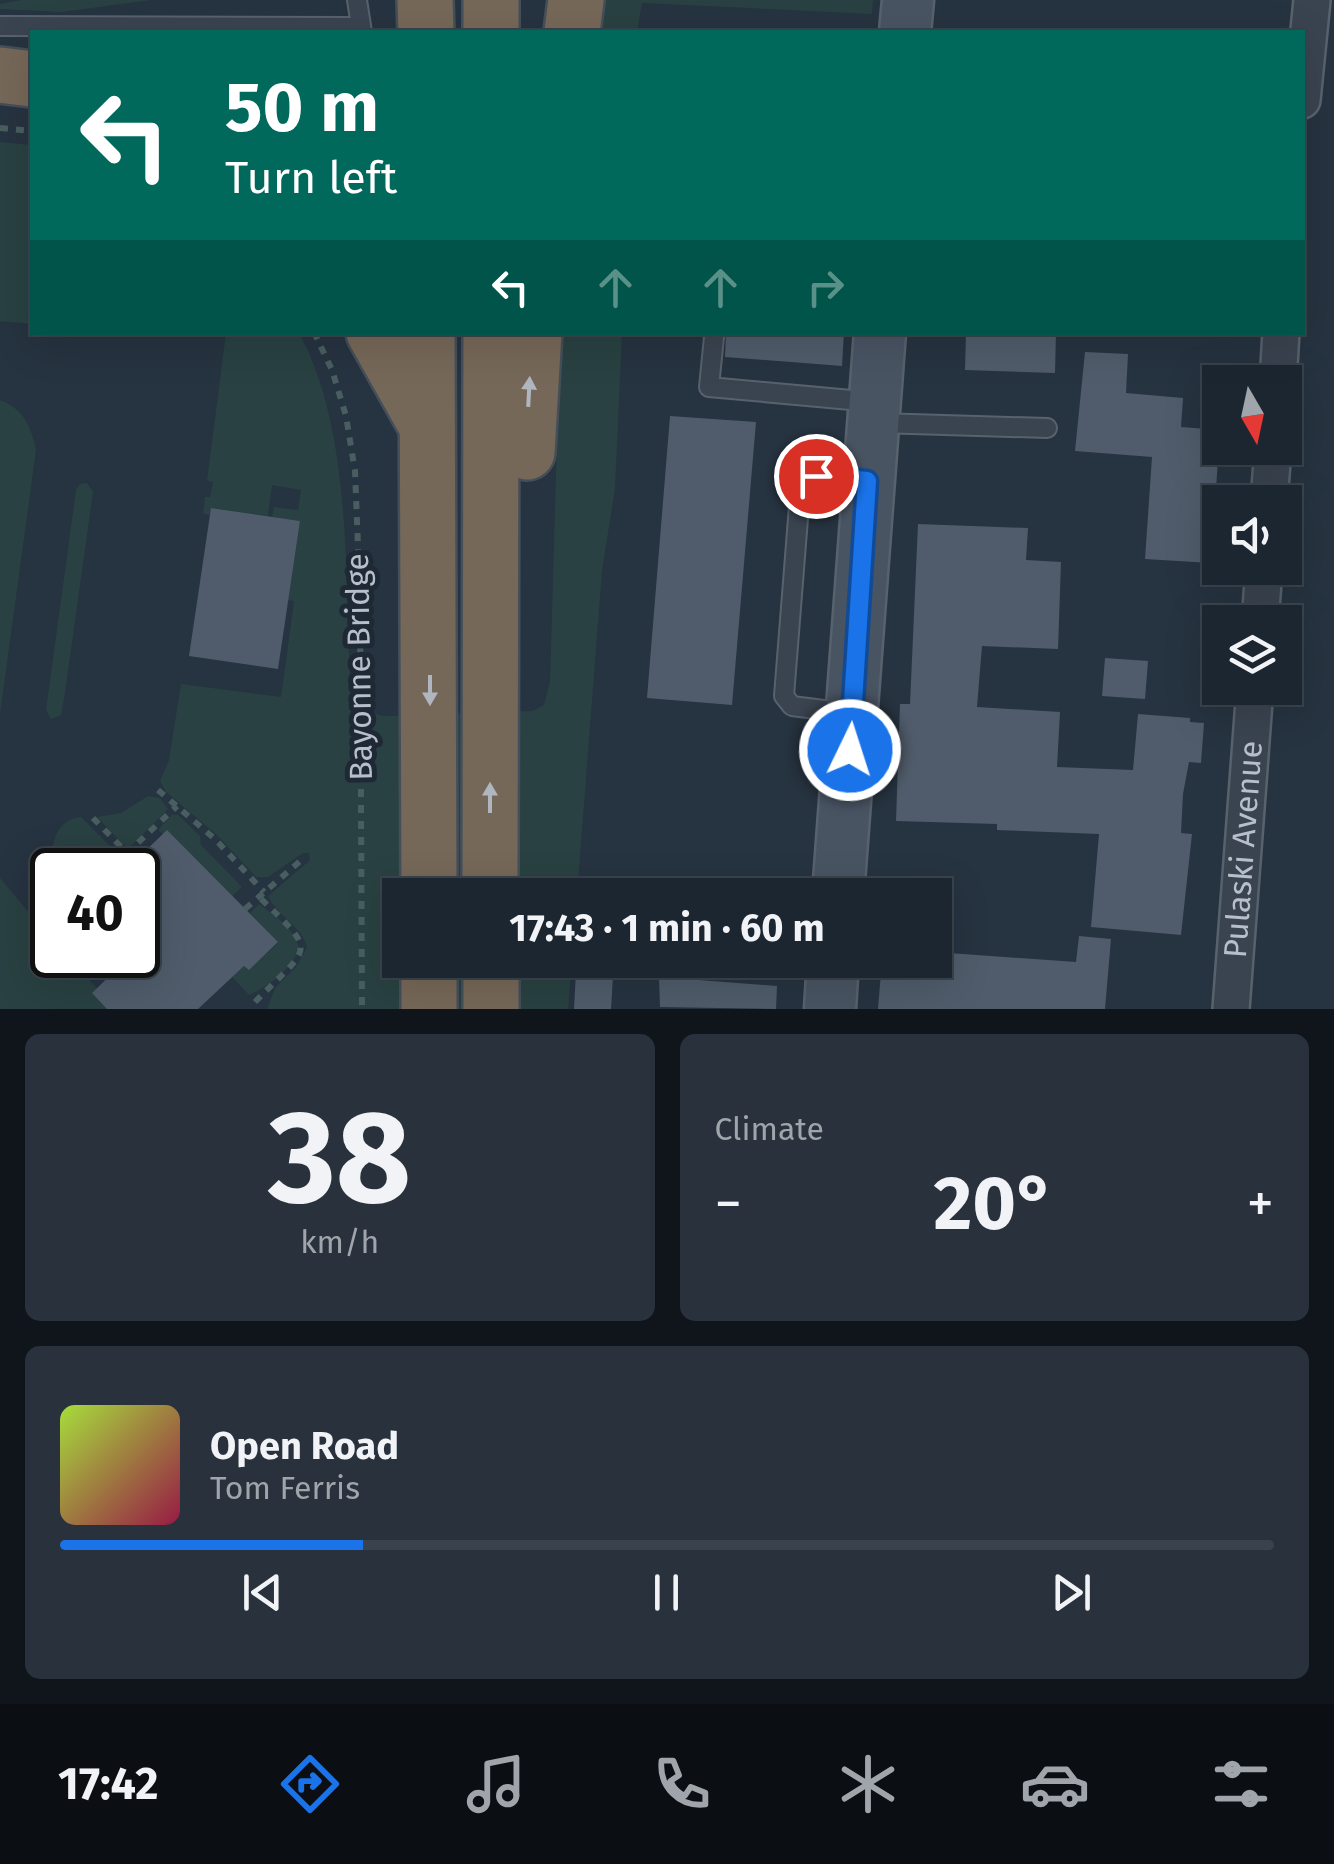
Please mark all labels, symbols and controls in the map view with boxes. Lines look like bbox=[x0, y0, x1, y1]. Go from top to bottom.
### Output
text: 50 m bbox=[225, 66, 379, 150]
icon: left bbox=[60, 70, 190, 200]
text: Turn left bbox=[225, 151, 397, 205]
icon: left bbox=[483, 260, 538, 315]
icon: ahead bbox=[588, 260, 643, 315]
icon: ahead bbox=[693, 260, 748, 315]
icon: right bbox=[798, 260, 853, 315]
north arrow bbox=[1202, 365, 1302, 465]
map controls bbox=[1202, 365, 1302, 705]
one-way arrow bbox=[521, 376, 537, 408]
pin bbox=[774, 434, 859, 519]
icon: arrive bbox=[789, 449, 844, 504]
button: sound bbox=[1202, 485, 1302, 585]
street label: Bayonne Bridge bbox=[338, 553, 380, 781]
button: layers bbox=[1202, 605, 1302, 705]
one-way arrow bbox=[422, 675, 438, 707]
position arrow bbox=[798, 698, 902, 802]
street label: Pulaski Avenue bbox=[1216, 739, 1270, 959]
one-way arrow bbox=[482, 781, 498, 813]
speed limit sign: 40 bbox=[30, 848, 160, 978]
text: 17:43 · 1 min · 60 m bbox=[509, 905, 825, 951]
text: 38 bbox=[268, 1080, 411, 1236]
text: Climate bbox=[715, 1110, 824, 1148]
text: 20° bbox=[933, 1159, 1055, 1249]
text: − bbox=[715, 1171, 742, 1237]
text: + bbox=[1247, 1171, 1274, 1237]
text: km/h bbox=[300, 1223, 379, 1261]
text: Open Road bbox=[210, 1423, 399, 1469]
text: Tom Ferris bbox=[210, 1469, 360, 1507]
icon: previous bbox=[235, 1565, 290, 1620]
icon: pause bbox=[639, 1565, 694, 1620]
icon: next bbox=[1044, 1565, 1099, 1620]
icon: directions bbox=[275, 1749, 345, 1819]
icon: music bbox=[461, 1749, 531, 1819]
icon: phone bbox=[647, 1749, 717, 1819]
icon: climate bbox=[833, 1749, 903, 1819]
icon: car bbox=[1020, 1749, 1090, 1819]
icon: filters bbox=[1206, 1749, 1276, 1819]
text: 17:42 bbox=[58, 1757, 158, 1811]

